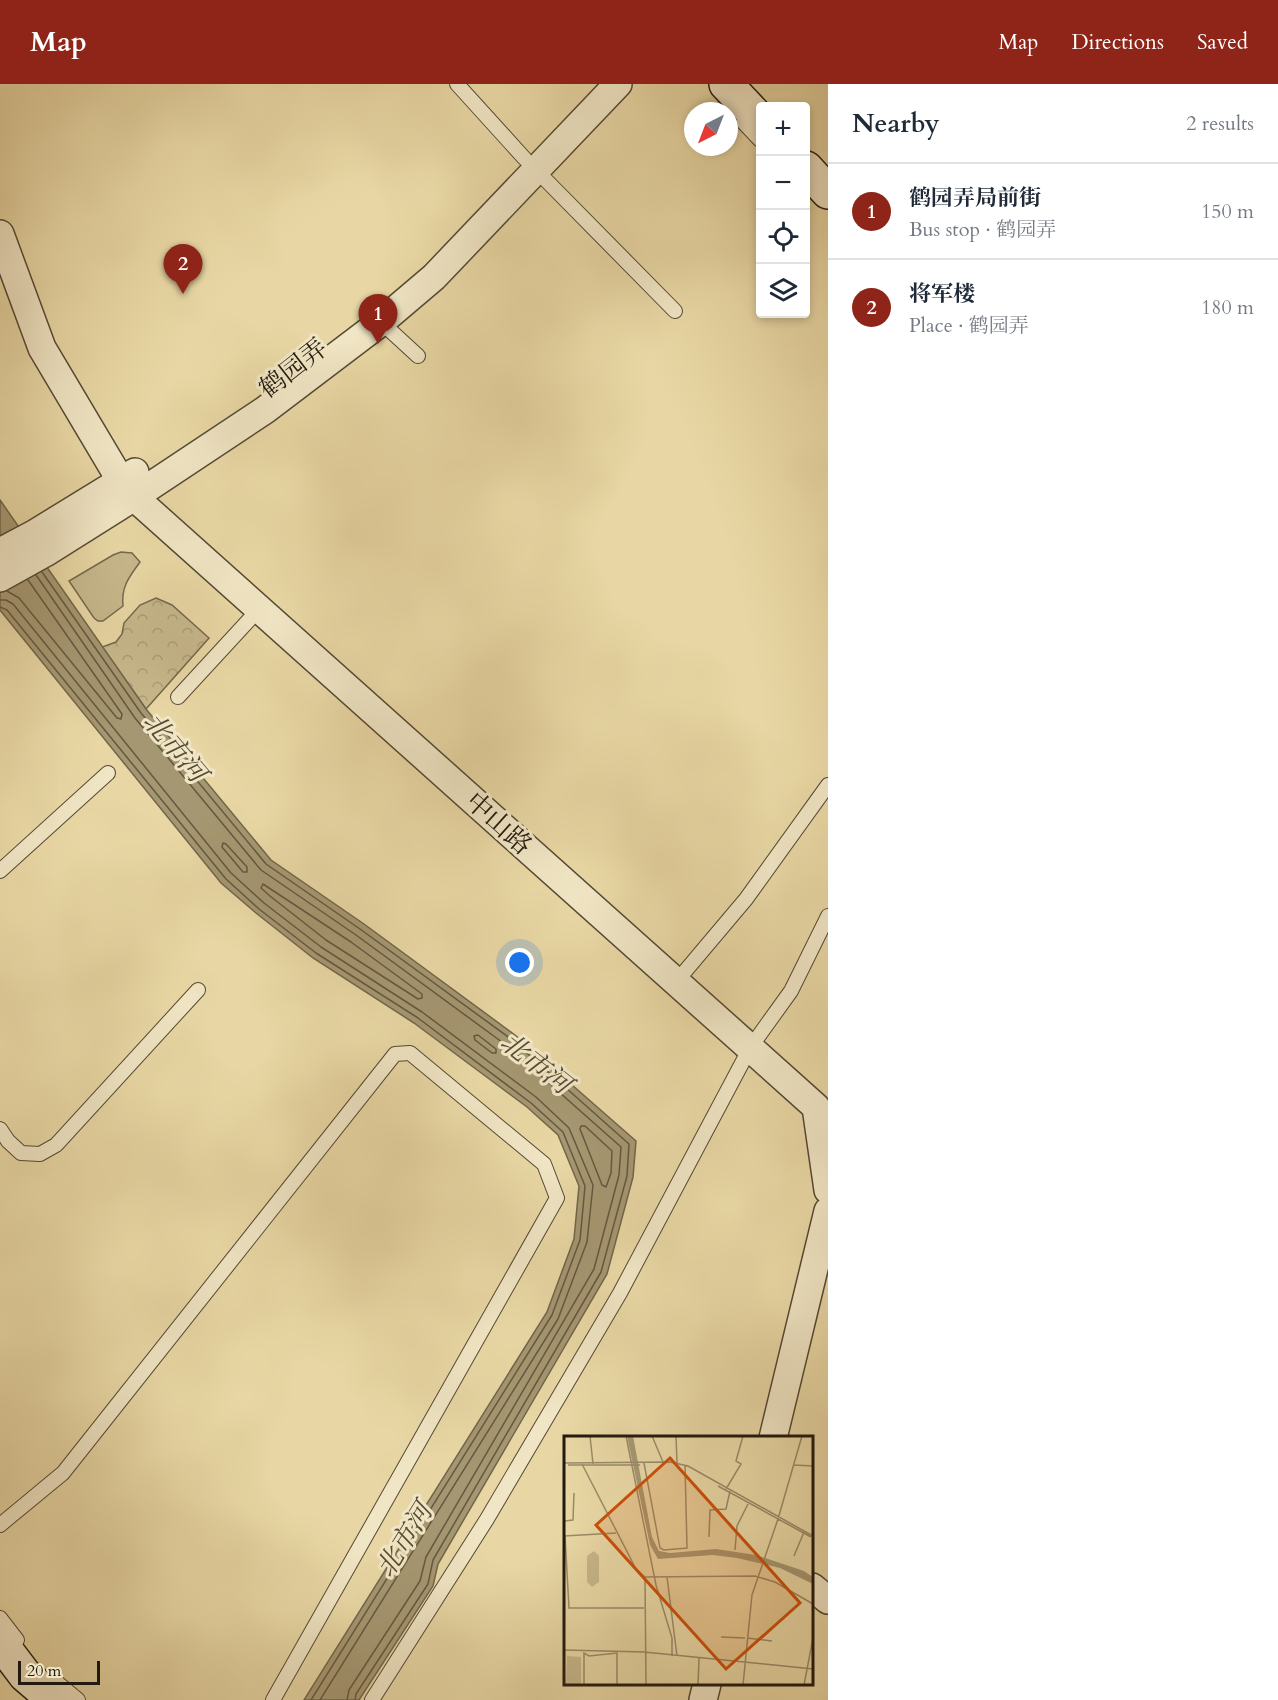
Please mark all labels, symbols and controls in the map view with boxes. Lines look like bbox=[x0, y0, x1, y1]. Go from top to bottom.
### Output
text: Map bbox=[30, 23, 87, 61]
text: Map bbox=[998, 28, 1038, 57]
text: Directions bbox=[1071, 28, 1164, 57]
text: Saved bbox=[1197, 28, 1248, 57]
north arrow bbox=[684, 102, 738, 156]
map controls bbox=[756, 102, 810, 318]
button: + bbox=[756, 102, 810, 156]
text: Nearby bbox=[852, 106, 940, 141]
text: 2 results bbox=[1186, 110, 1254, 137]
button: − bbox=[756, 156, 810, 210]
text: 鹤园弄局前街 bbox=[909, 183, 1041, 213]
text: 1 bbox=[866, 198, 877, 225]
text: 150 m bbox=[1201, 198, 1254, 225]
button: locate bbox=[756, 210, 810, 264]
text: Bus stop · 鹤园弄 bbox=[909, 216, 1056, 243]
pin: 2 bbox=[164, 244, 202, 294]
button: layers bbox=[756, 264, 810, 318]
text: 将军楼 bbox=[909, 279, 975, 309]
pin: 1 bbox=[358, 294, 398, 344]
text: 2 bbox=[866, 294, 877, 321]
text: 180 m bbox=[1201, 294, 1254, 321]
text: Place · 鹤园弄 bbox=[909, 312, 1029, 339]
street label: 鹤园弄 bbox=[252, 331, 335, 406]
water label: 北市河 bbox=[134, 704, 218, 794]
street label: 中山路 bbox=[458, 784, 539, 862]
your location bbox=[505, 948, 534, 977]
water label: 北市河 bbox=[492, 1024, 583, 1106]
inset map bbox=[564, 1436, 813, 1685]
water label: 北市河 bbox=[367, 1492, 444, 1584]
scale bar bbox=[18, 1658, 100, 1686]
text: 20 m bbox=[27, 1660, 61, 1682]

